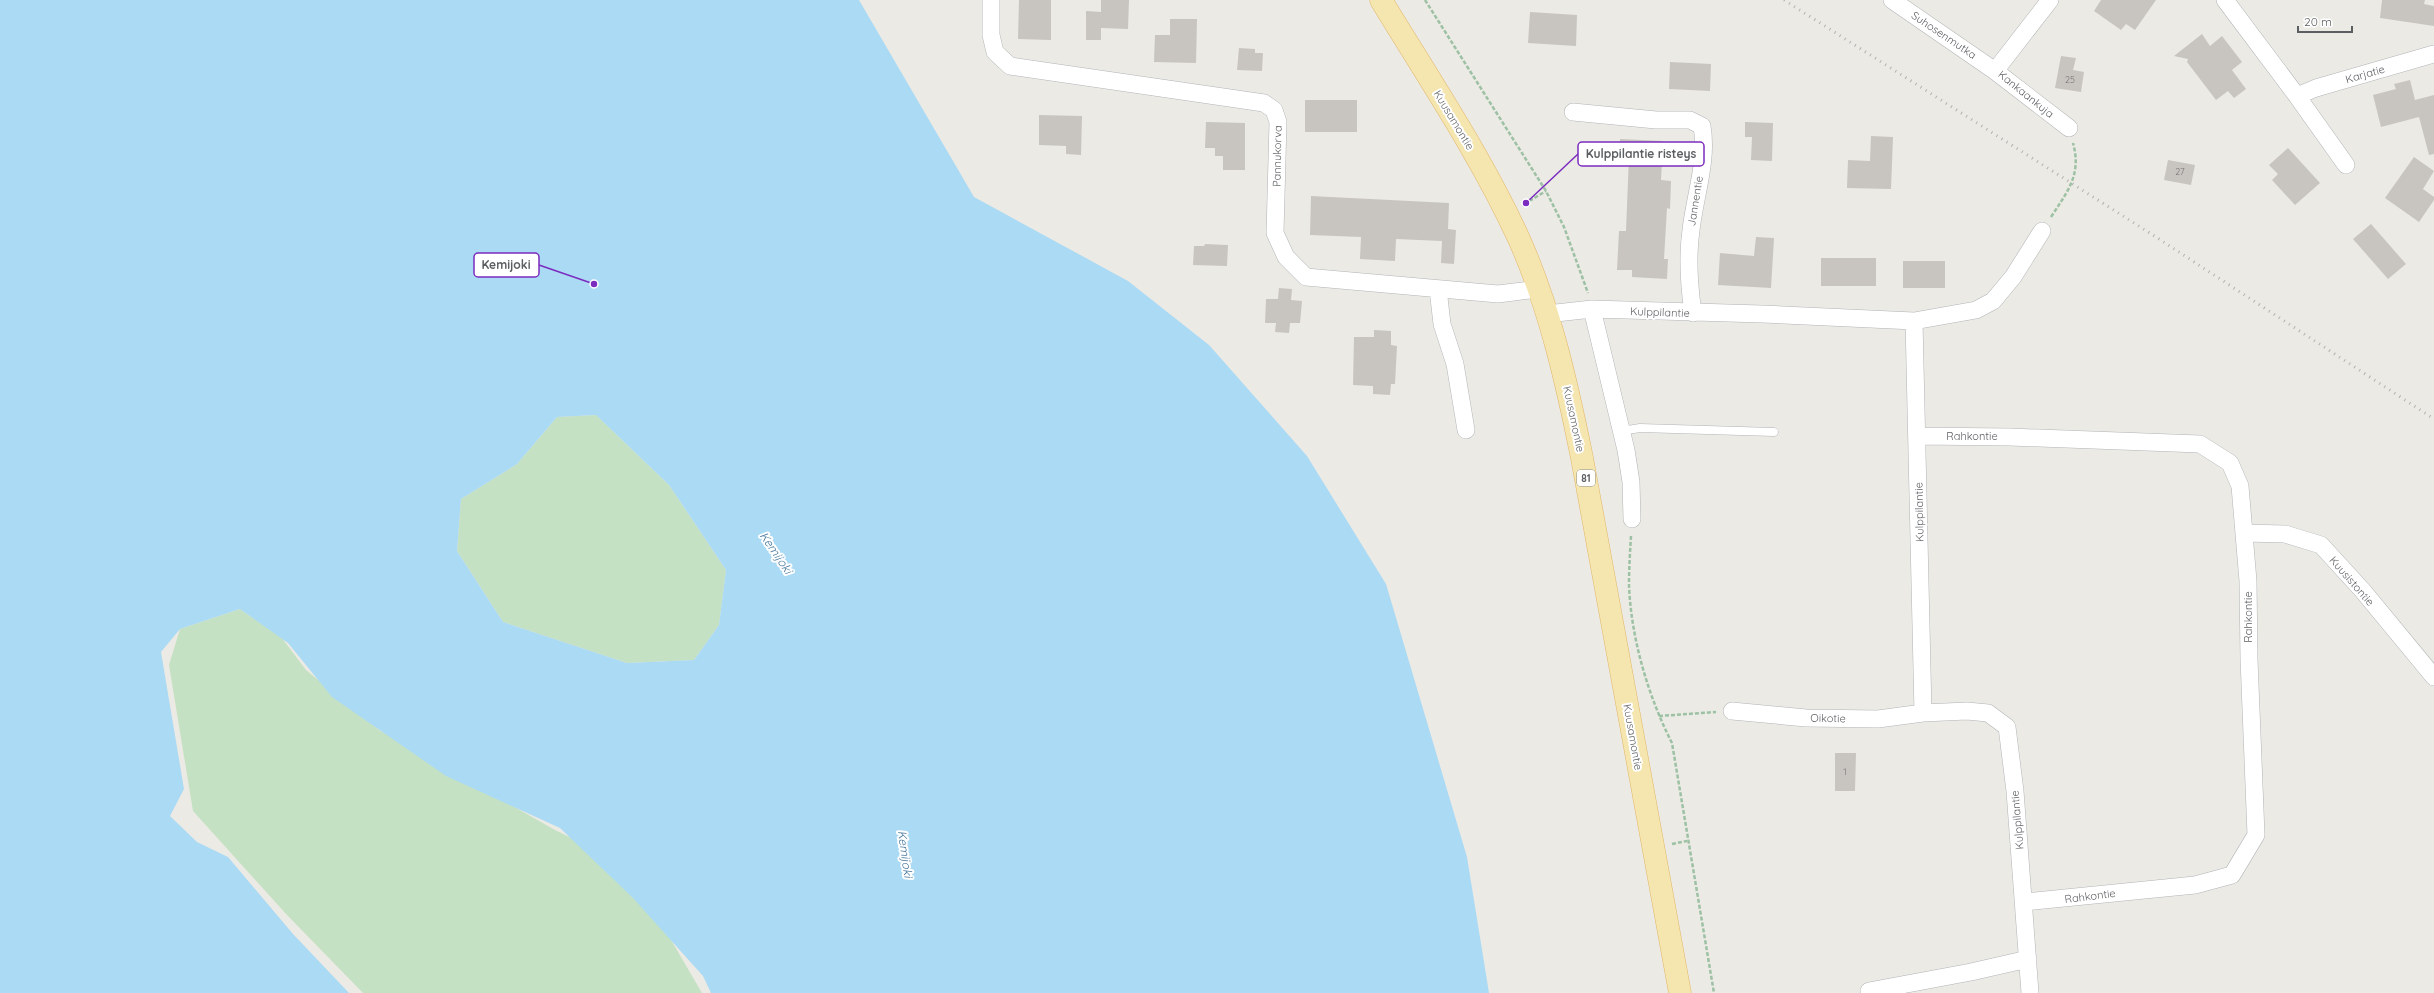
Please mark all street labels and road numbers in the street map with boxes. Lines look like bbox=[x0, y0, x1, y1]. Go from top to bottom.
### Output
street label: Suhosenmutka bbox=[1909, 8, 1979, 62]
street label: Karjatie bbox=[2344, 62, 2386, 86]
street label: Kankaankuja bbox=[1995, 67, 2057, 121]
street label: Kuusamontie bbox=[1431, 88, 1477, 152]
street label: Pannukorva bbox=[1269, 125, 1285, 187]
street label: Jannentie bbox=[1684, 175, 1706, 227]
street label: Kulppilantie bbox=[1630, 304, 1690, 320]
street label: Kuusamontie bbox=[1560, 385, 1588, 453]
street label: Rahkontie bbox=[1946, 429, 1998, 443]
road number: 81 bbox=[1577, 470, 1595, 486]
street label: Kulppilantie bbox=[1911, 482, 1927, 542]
street label: Kuusistontie bbox=[2327, 553, 2377, 609]
street label: Rahkontie bbox=[2241, 591, 2255, 643]
street label: Kuusamontie bbox=[1620, 703, 1646, 771]
street label: Oikotie bbox=[1810, 711, 1846, 725]
street label: Kulppilantie bbox=[2007, 790, 2027, 850]
street label: Rahkontie bbox=[2064, 886, 2116, 906]

